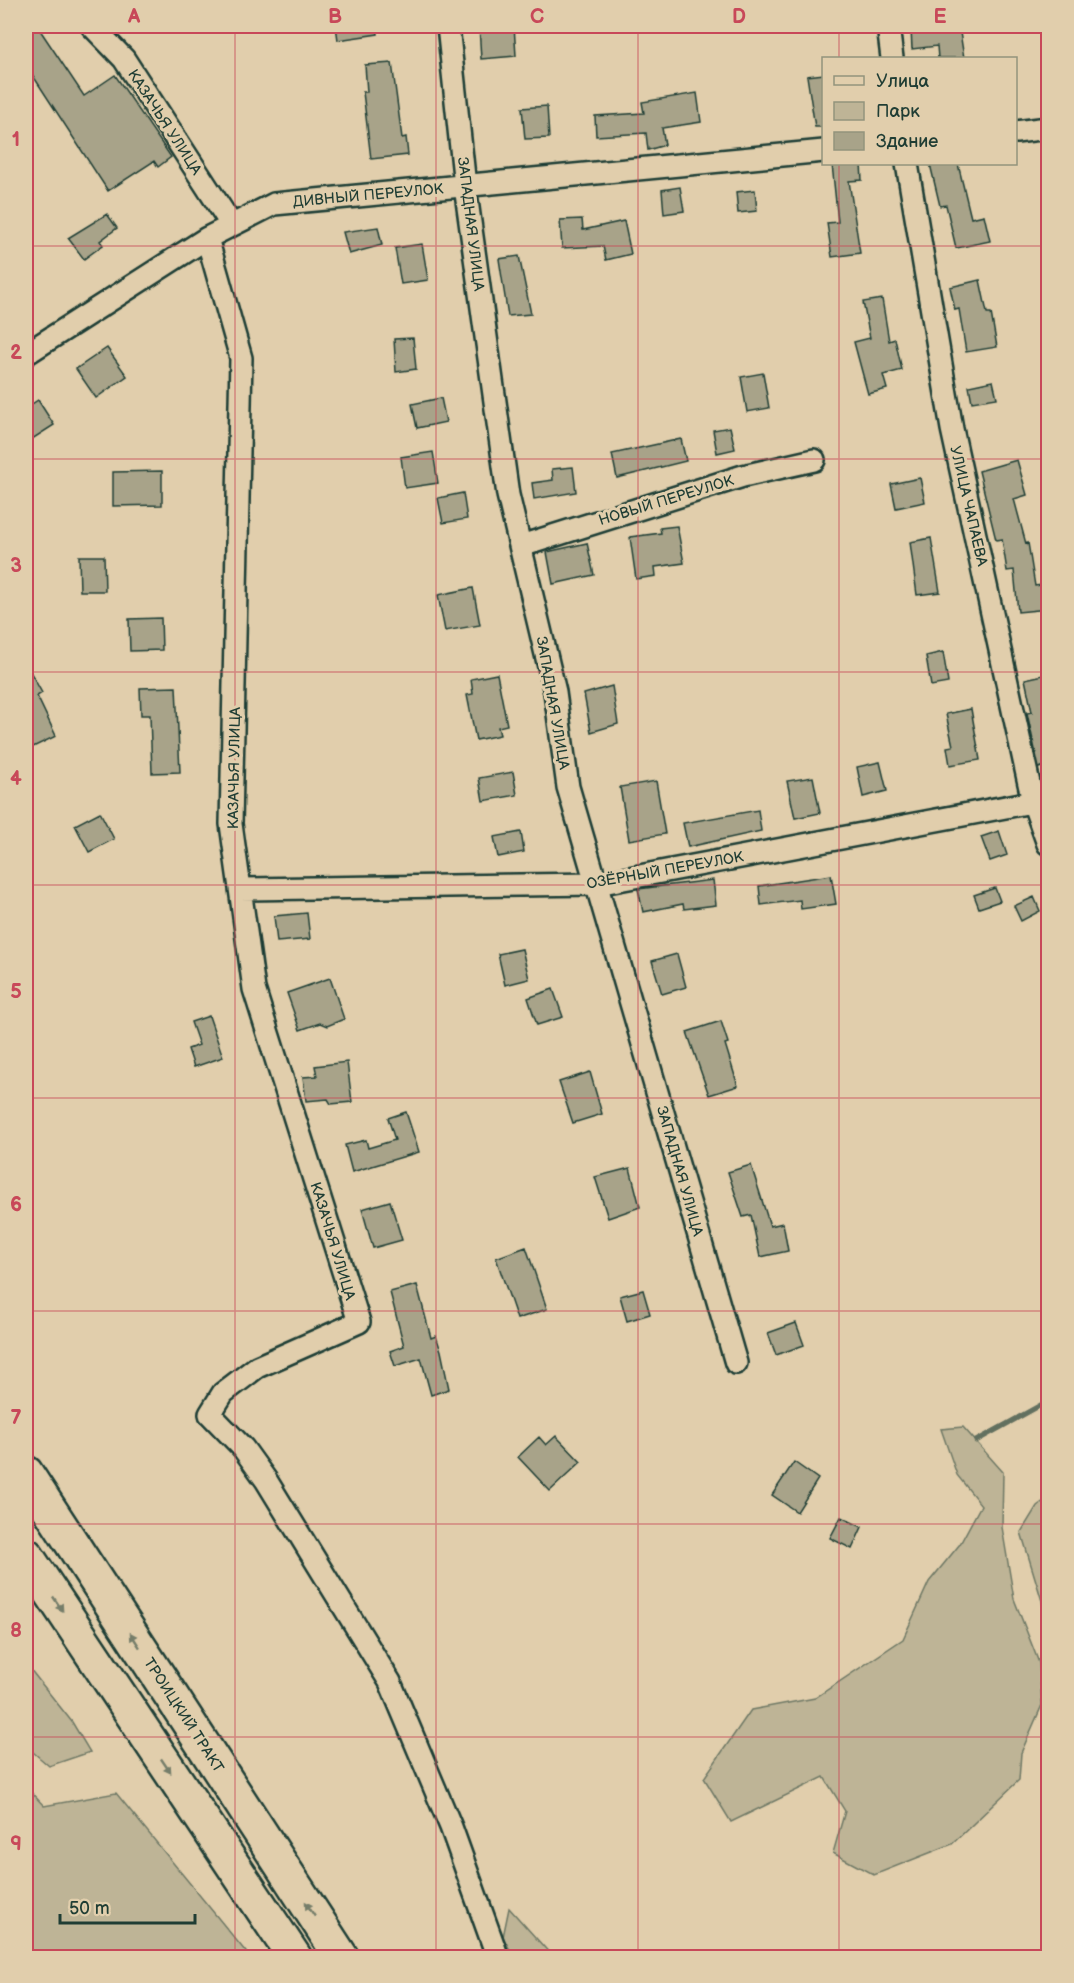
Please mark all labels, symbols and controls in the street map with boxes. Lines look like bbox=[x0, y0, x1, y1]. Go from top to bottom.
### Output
text: A bbox=[127, 5, 141, 29]
text: B bbox=[328, 5, 342, 29]
text: C bbox=[530, 5, 544, 29]
text: D bbox=[732, 5, 746, 29]
text: E bbox=[934, 5, 947, 29]
legend bbox=[822, 57, 1017, 165]
street label: КАЗАЧЬЯ УЛИЦА bbox=[123, 66, 206, 179]
text: Улица bbox=[876, 71, 930, 92]
text: Парк bbox=[876, 101, 920, 122]
text: 1 bbox=[12, 128, 20, 152]
text: Здание bbox=[876, 131, 938, 152]
street label: ЗАПАДНАЯ УЛИЦА bbox=[453, 156, 488, 293]
street label: ДИВНЫЙ ПЕРЕУЛОК bbox=[292, 179, 444, 212]
text: 2 bbox=[10, 341, 22, 365]
street label: УЛИЦА ЧАПАЕВА bbox=[945, 444, 992, 569]
street label: НОВЫЙ ПЕРЕУЛОК bbox=[596, 471, 736, 530]
text: 3 bbox=[10, 554, 22, 578]
street label: ЗАПАДНАЯ УЛИЦА bbox=[531, 635, 574, 772]
street label: КАЗАЧЬЯ УЛИЦА bbox=[224, 706, 245, 829]
text: 4 bbox=[10, 767, 22, 791]
street label: ОЗЁРНЫЙ ПЕРЕУЛОК bbox=[585, 847, 745, 894]
text: 5 bbox=[10, 980, 22, 1004]
street label: ЗАПАДНАЯ УЛИЦА bbox=[652, 1104, 707, 1239]
street label: КАЗАЧЬЯ УЛИЦА bbox=[306, 1180, 360, 1303]
text: 6 bbox=[10, 1193, 22, 1217]
text: 7 bbox=[10, 1406, 22, 1430]
one-way arrow bbox=[52, 1596, 63, 1612]
text: 8 bbox=[10, 1619, 22, 1643]
one-way arrow bbox=[129, 1632, 140, 1648]
street label: ТРОИЦКИЙ ТРАКТ bbox=[139, 1654, 228, 1777]
one-way arrow bbox=[161, 1758, 172, 1774]
text: 9 bbox=[10, 1832, 22, 1856]
scale bar bbox=[60, 1887, 195, 1925]
text: 50 m bbox=[69, 1898, 110, 1919]
one-way arrow bbox=[305, 1900, 316, 1917]

